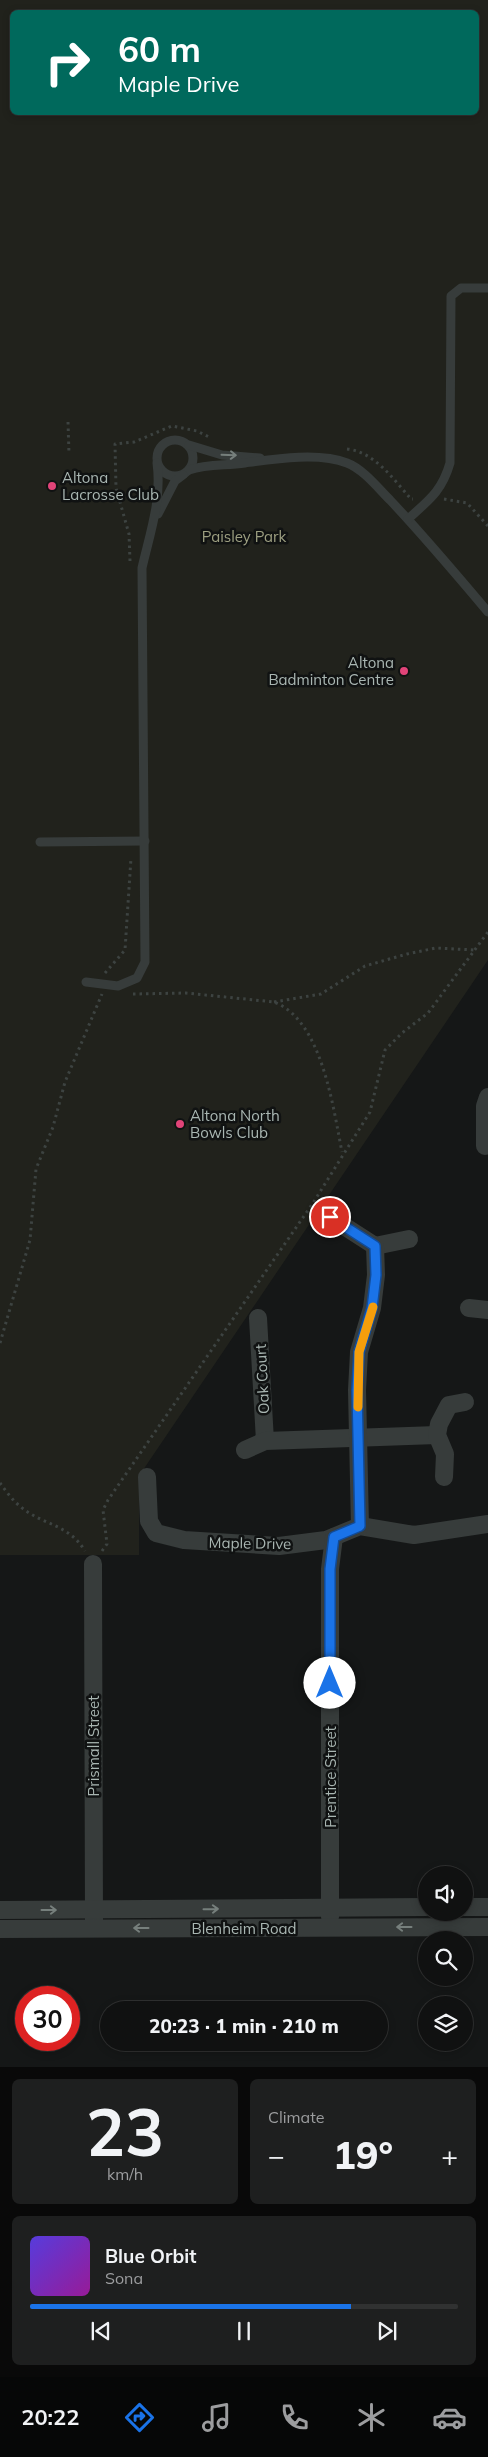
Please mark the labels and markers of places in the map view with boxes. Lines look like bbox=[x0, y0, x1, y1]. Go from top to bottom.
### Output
place label: Altona Lacrosse Club bbox=[62, 468, 159, 504]
marker: Altona Lacrosse Club bbox=[46, 480, 58, 492]
place label: Altona Badminton Centre bbox=[268, 653, 394, 689]
marker: Altona Badminton Centre bbox=[398, 665, 410, 677]
place label: Altona North Bowls Club bbox=[190, 1106, 280, 1142]
marker: Altona North Bowls Club bbox=[174, 1118, 186, 1130]
pin bbox=[309, 1196, 351, 1238]

